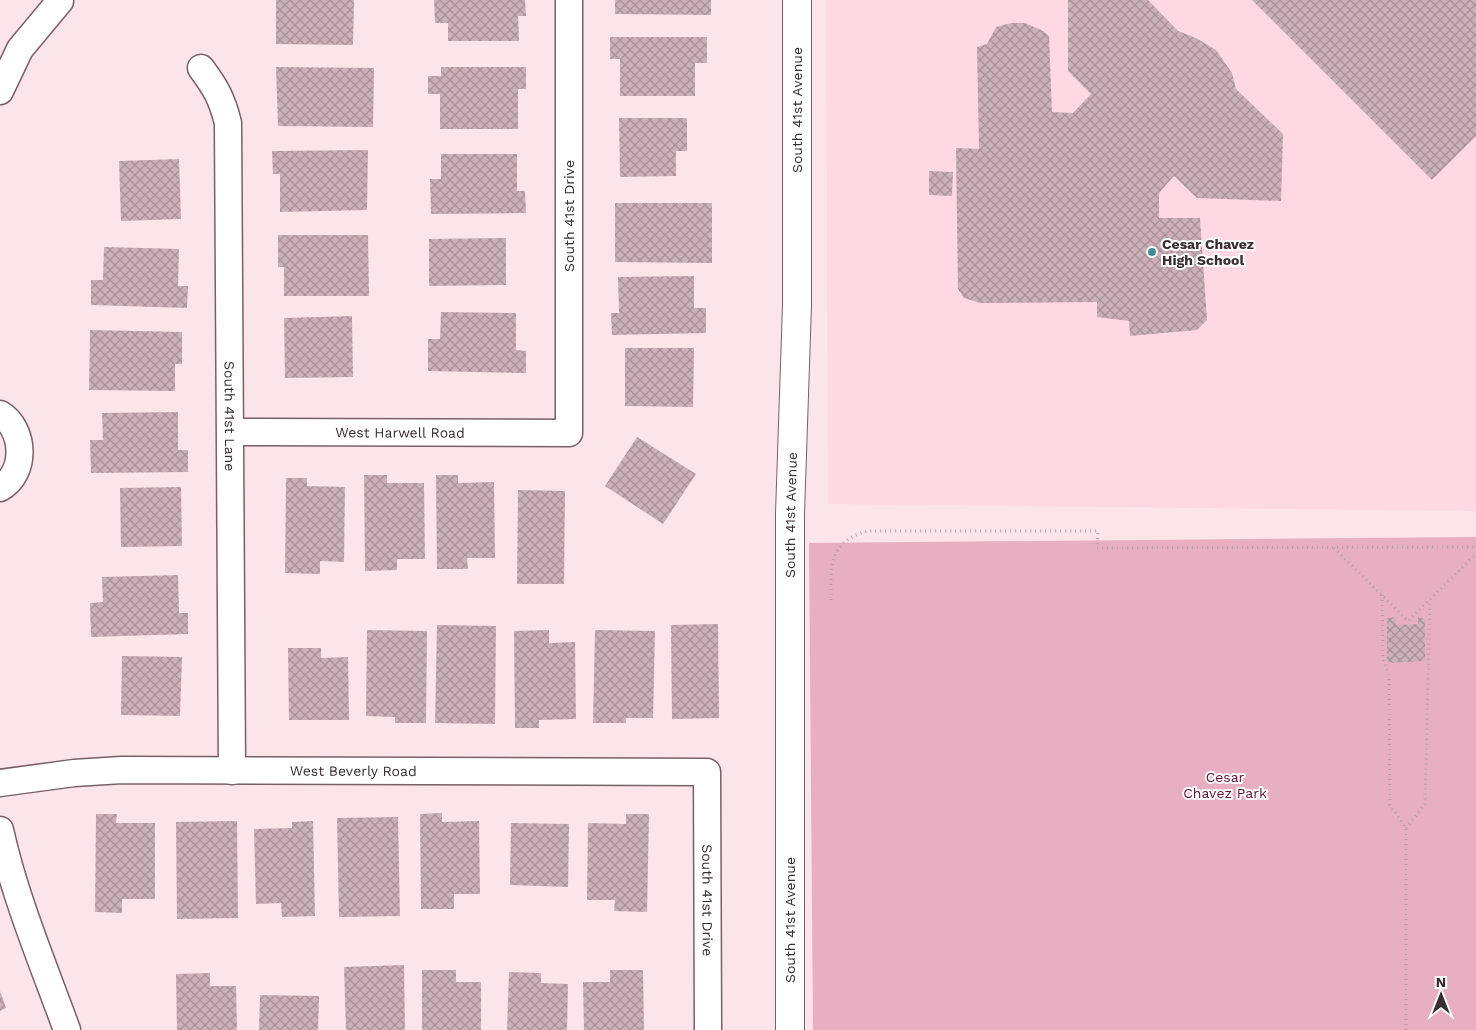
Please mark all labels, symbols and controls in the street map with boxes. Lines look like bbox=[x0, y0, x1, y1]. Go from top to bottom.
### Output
street label: South 41st Avenue bbox=[789, 47, 805, 173]
street label: South 41st Drive bbox=[561, 160, 577, 272]
place label: Cesar Chavez High School bbox=[1162, 236, 1254, 268]
marker: Cesar Chavez High School bbox=[1146, 246, 1158, 258]
street label: South 41st Lane bbox=[221, 361, 238, 471]
street label: West Harwell Road bbox=[335, 424, 465, 441]
street label: South 41st Avenue bbox=[782, 452, 800, 578]
street label: West Beverly Road bbox=[290, 763, 417, 779]
park label: Cesar Chavez Park bbox=[1183, 769, 1267, 801]
street label: South 41st Drive bbox=[699, 844, 716, 956]
street label: South 41st Avenue bbox=[782, 857, 798, 983]
north arrow bbox=[1416, 970, 1466, 1020]
text: N bbox=[1436, 974, 1446, 990]

